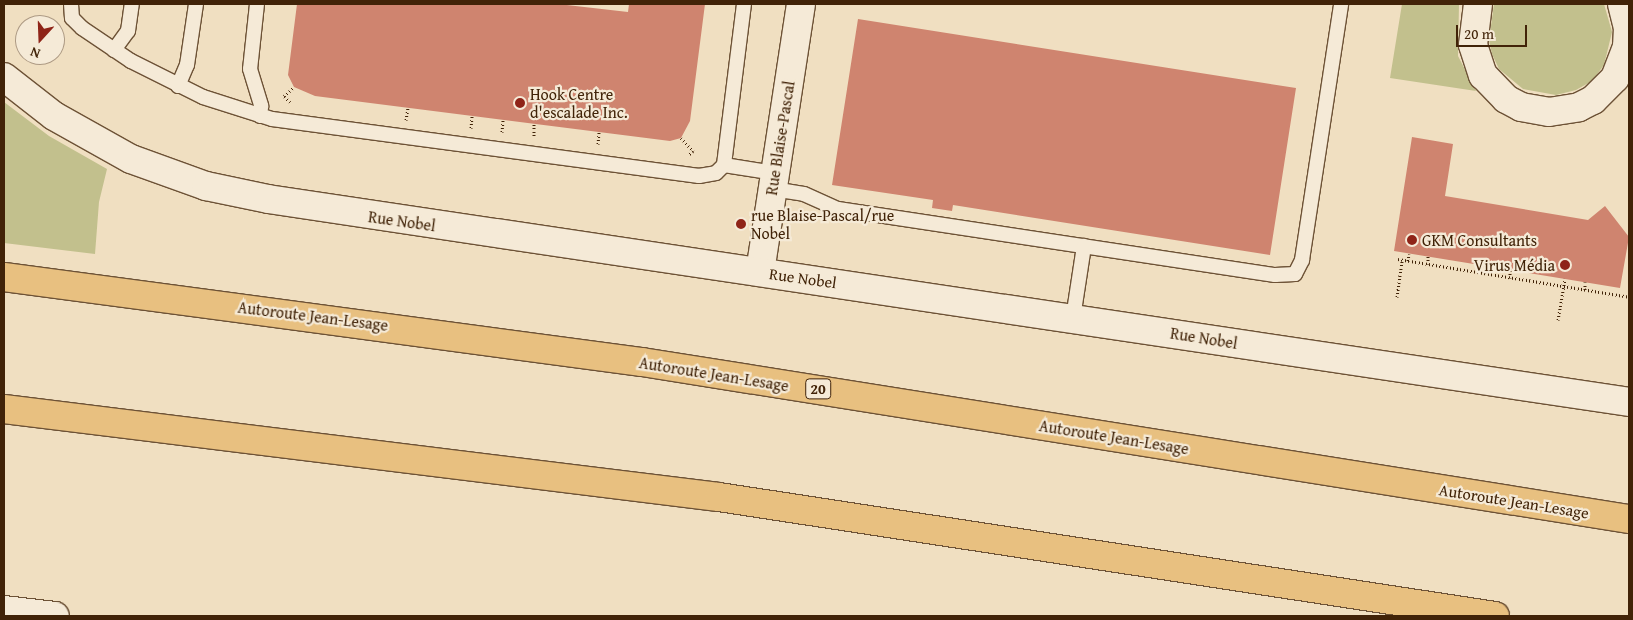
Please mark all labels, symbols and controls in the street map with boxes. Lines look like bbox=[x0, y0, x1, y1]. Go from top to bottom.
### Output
north arrow bbox=[15, 15, 65, 65]
scale bar bbox=[1458, 15, 1529, 47]
text: 20 m bbox=[1464, 23, 1494, 44]
text: N bbox=[27, 42, 43, 64]
street label: Rue Blaise-Pascal bbox=[761, 79, 799, 197]
place label: Hook Centre d'escalade Inc. bbox=[530, 84, 628, 122]
marker: Hook Centre d'escalade Inc. bbox=[514, 97, 526, 109]
place label: rue Blaise-Pascal/rue Nobel bbox=[751, 205, 894, 243]
street label: Rue Nobel bbox=[367, 207, 437, 235]
marker: rue Blaise-Pascal/rue Nobel bbox=[735, 218, 747, 230]
place label: GKM Consultants bbox=[1422, 230, 1537, 250]
marker: GKM Consultants bbox=[1406, 234, 1418, 246]
place label: Virus Média bbox=[1474, 255, 1555, 275]
marker: Virus Média bbox=[1559, 259, 1571, 271]
street label: Rue Nobel bbox=[768, 264, 838, 292]
street label: Autoroute Jean-Lesage bbox=[237, 297, 389, 335]
street label: Rue Nobel bbox=[1169, 323, 1239, 353]
street label: Autoroute Jean-Lesage bbox=[638, 353, 790, 395]
road number: 20 bbox=[804, 376, 832, 402]
street label: Autoroute Jean-Lesage bbox=[1038, 416, 1190, 458]
street label: Autoroute Jean-Lesage bbox=[1438, 480, 1590, 522]

